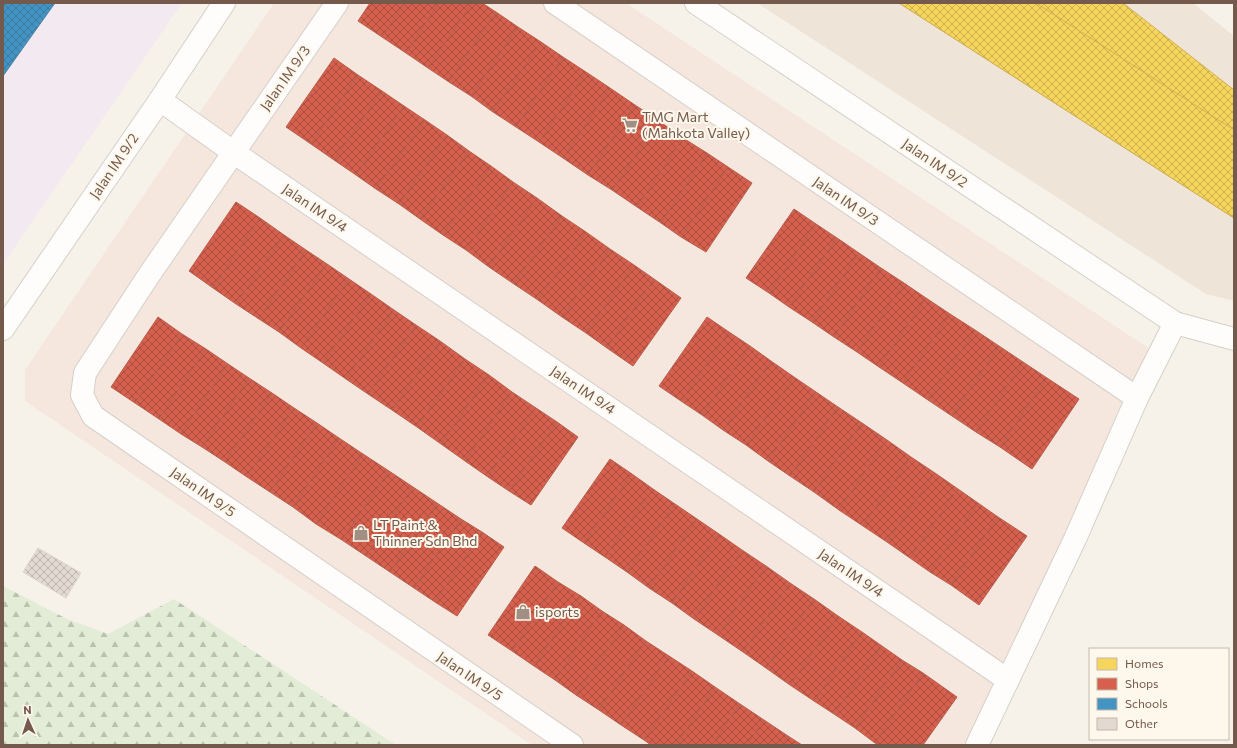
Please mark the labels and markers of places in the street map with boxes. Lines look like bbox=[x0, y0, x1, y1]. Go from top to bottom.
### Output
place label: TMG Mart (Mahkota Valley) bbox=[642, 108, 750, 141]
supermarket icon: TMG Mart (Mahkota Valley) bbox=[621, 116, 639, 134]
place label: LT Paint & Thinner Sdn Bhd bbox=[373, 516, 477, 549]
shop icon: LT Paint & Thinner Sdn Bhd bbox=[352, 524, 370, 542]
shop icon: isports bbox=[514, 603, 532, 621]
place label: isports bbox=[535, 603, 579, 620]

